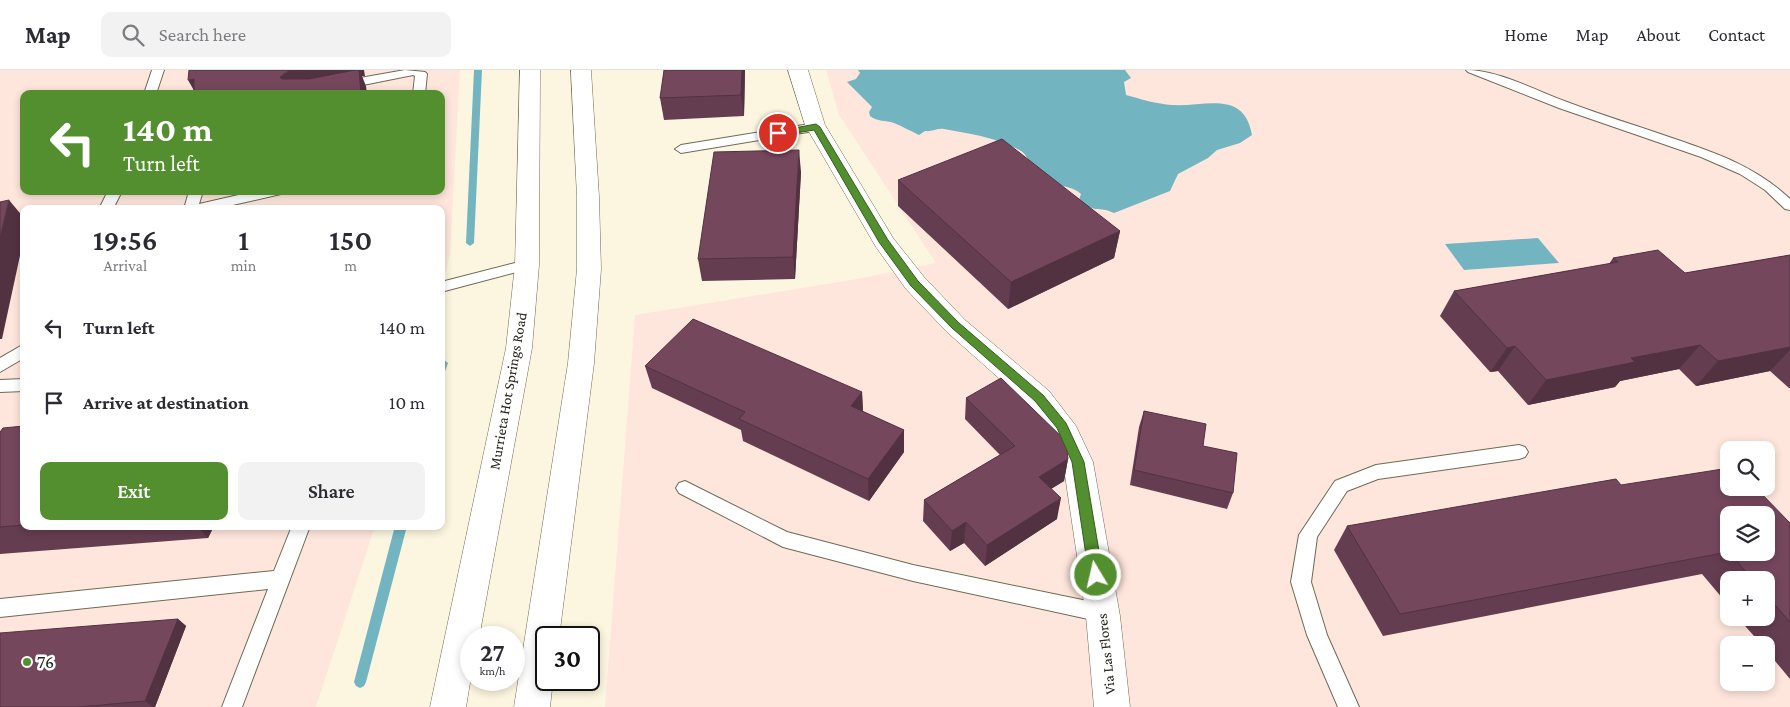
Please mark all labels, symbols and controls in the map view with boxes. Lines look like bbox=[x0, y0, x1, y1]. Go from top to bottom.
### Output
search box bbox=[101, 12, 451, 57]
text: Map bbox=[25, 21, 71, 48]
icon: search bbox=[119, 21, 147, 49]
text: Search here bbox=[159, 24, 246, 45]
text: Home bbox=[1505, 25, 1548, 45]
text: Map bbox=[1576, 25, 1608, 45]
text: About bbox=[1636, 25, 1680, 45]
text: Contact bbox=[1708, 25, 1765, 45]
icon: left bbox=[40, 110, 105, 175]
text: 140 m bbox=[123, 110, 213, 149]
pin bbox=[757, 112, 799, 154]
icon: arrive bbox=[764, 119, 792, 147]
text: Turn left bbox=[123, 151, 200, 176]
text: 19:56 bbox=[93, 223, 158, 256]
text: 1 bbox=[238, 223, 249, 256]
text: 150 bbox=[329, 223, 372, 256]
text: Arrival bbox=[104, 257, 147, 274]
text: min bbox=[231, 257, 256, 274]
text: m bbox=[344, 257, 357, 274]
street label: Murrieta Hot Springs Road bbox=[486, 311, 531, 471]
icon: left bbox=[40, 314, 68, 342]
text: Turn left bbox=[83, 317, 155, 338]
text: 140 m bbox=[379, 317, 425, 338]
icon: arrive bbox=[40, 389, 68, 417]
text: Arrive at destination bbox=[83, 392, 249, 413]
text: 10 m bbox=[389, 392, 425, 413]
map controls bbox=[1720, 441, 1775, 691]
button: search bbox=[1720, 441, 1775, 496]
button: Exit bbox=[40, 462, 228, 520]
button: Share bbox=[238, 462, 425, 520]
button: layers bbox=[1720, 506, 1775, 561]
position arrow bbox=[1069, 548, 1121, 600]
button: + bbox=[1720, 571, 1775, 626]
street label: Via Las Flores bbox=[1094, 613, 1118, 695]
speed limit sign: 30 bbox=[535, 626, 600, 691]
button: − bbox=[1720, 636, 1775, 691]
text: 27 bbox=[480, 639, 505, 666]
place label: 76 bbox=[37, 652, 54, 672]
marker: 76 bbox=[21, 656, 33, 668]
text: km/h bbox=[480, 664, 505, 678]

